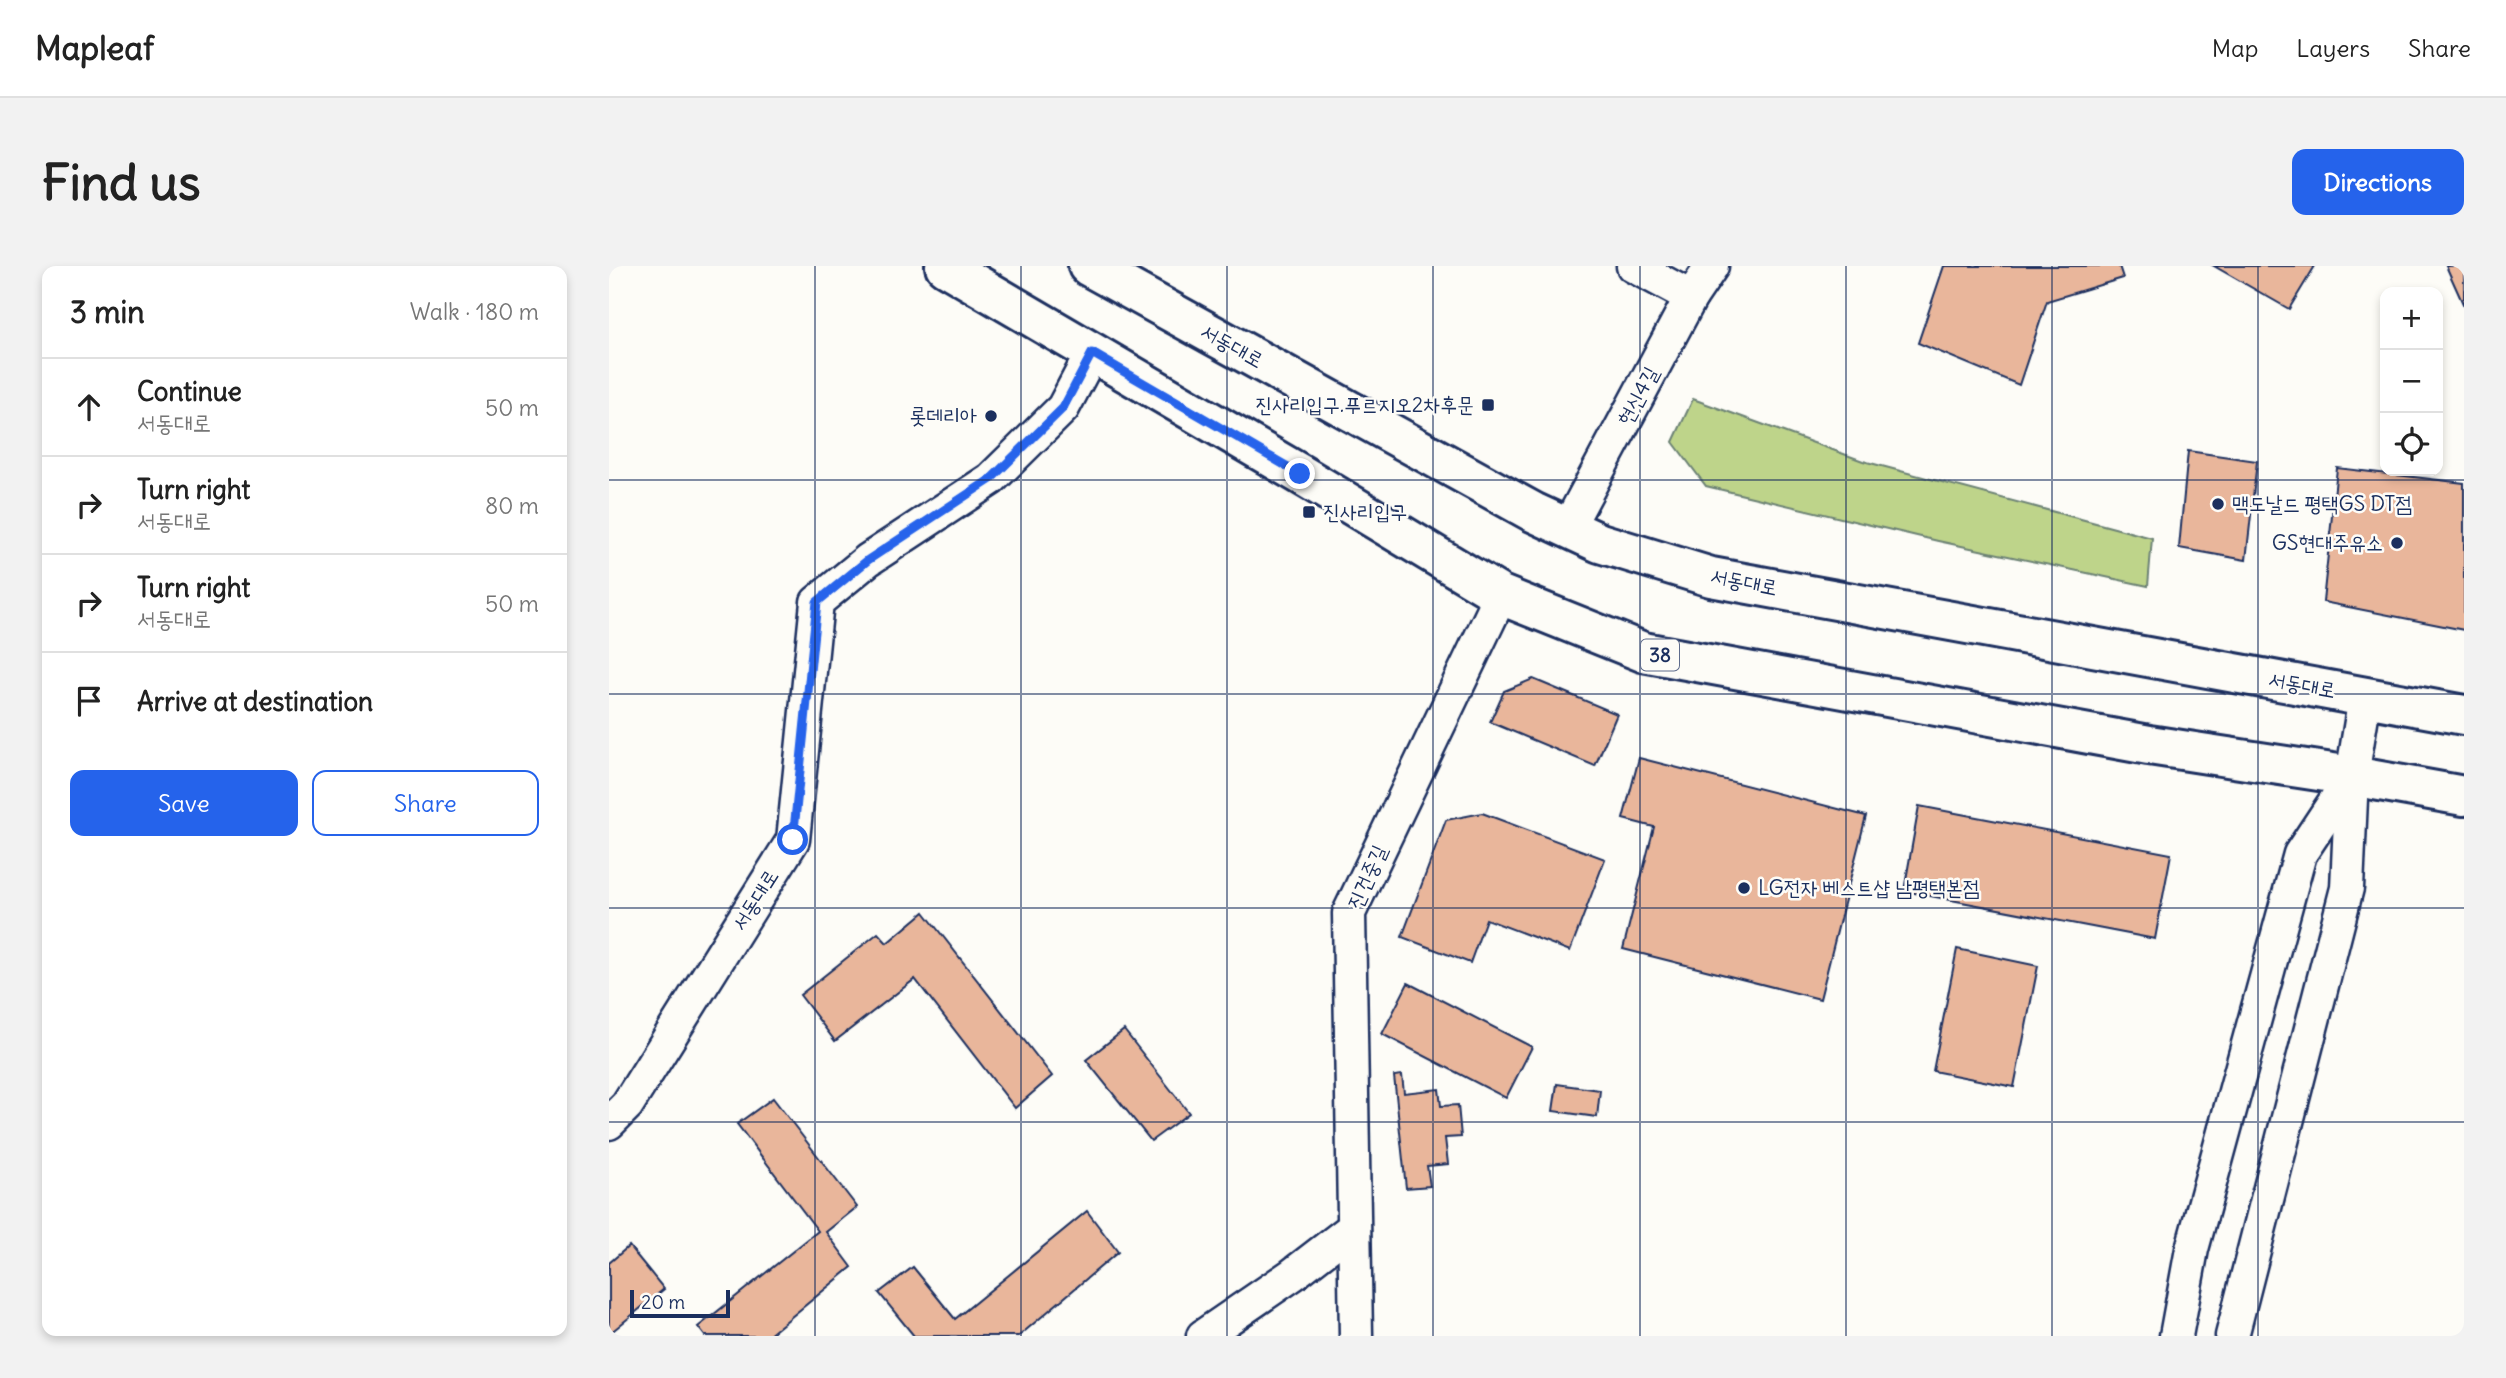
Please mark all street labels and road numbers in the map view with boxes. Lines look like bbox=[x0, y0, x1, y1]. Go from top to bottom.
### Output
street label: 서동대로 bbox=[1196, 317, 1268, 374]
street label: 현신4길 bbox=[1611, 362, 1664, 430]
street label: 서동대로 bbox=[1708, 562, 1780, 601]
road number: 38 bbox=[1641, 640, 1679, 670]
street label: 서동대로 bbox=[2266, 665, 2338, 704]
street label: 진건중길 bbox=[1340, 840, 1393, 913]
street label: 서동대로 bbox=[725, 864, 784, 936]

